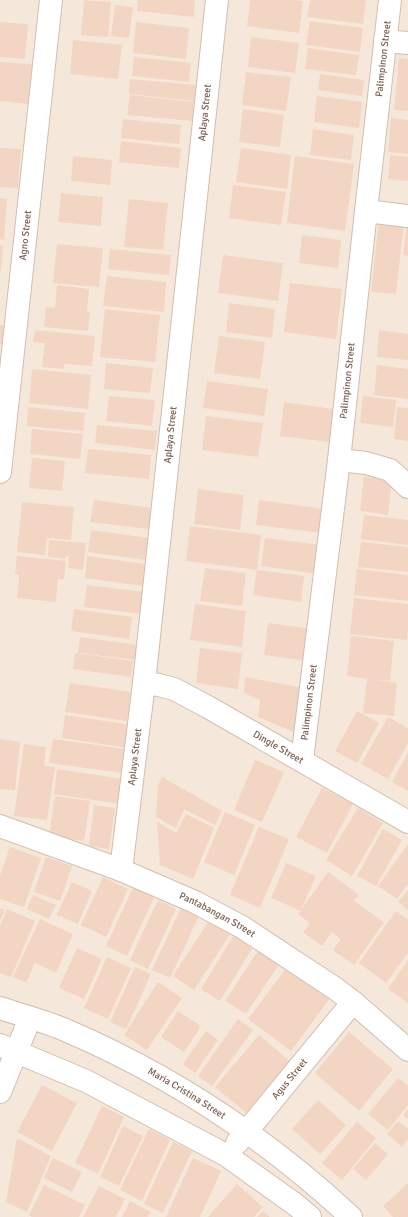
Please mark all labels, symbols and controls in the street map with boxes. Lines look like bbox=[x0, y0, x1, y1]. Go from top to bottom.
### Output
street label: Palimpinon Street bbox=[373, 19, 394, 97]
street label: Aplaya Street bbox=[196, 83, 214, 142]
street label: Agno Street bbox=[17, 209, 34, 261]
street label: Palimpinon Street bbox=[337, 342, 358, 419]
street label: Aplaya Street bbox=[162, 405, 180, 464]
street label: Palimpinon Street bbox=[298, 663, 320, 741]
street label: Aplaya Street bbox=[125, 727, 144, 786]
street label: Dingle Street bbox=[251, 728, 306, 767]
street label: Pantabangan Street bbox=[177, 890, 258, 940]
street label: Agus Street bbox=[269, 1056, 310, 1102]
street label: Maria Cristina Street bbox=[146, 1065, 228, 1122]

